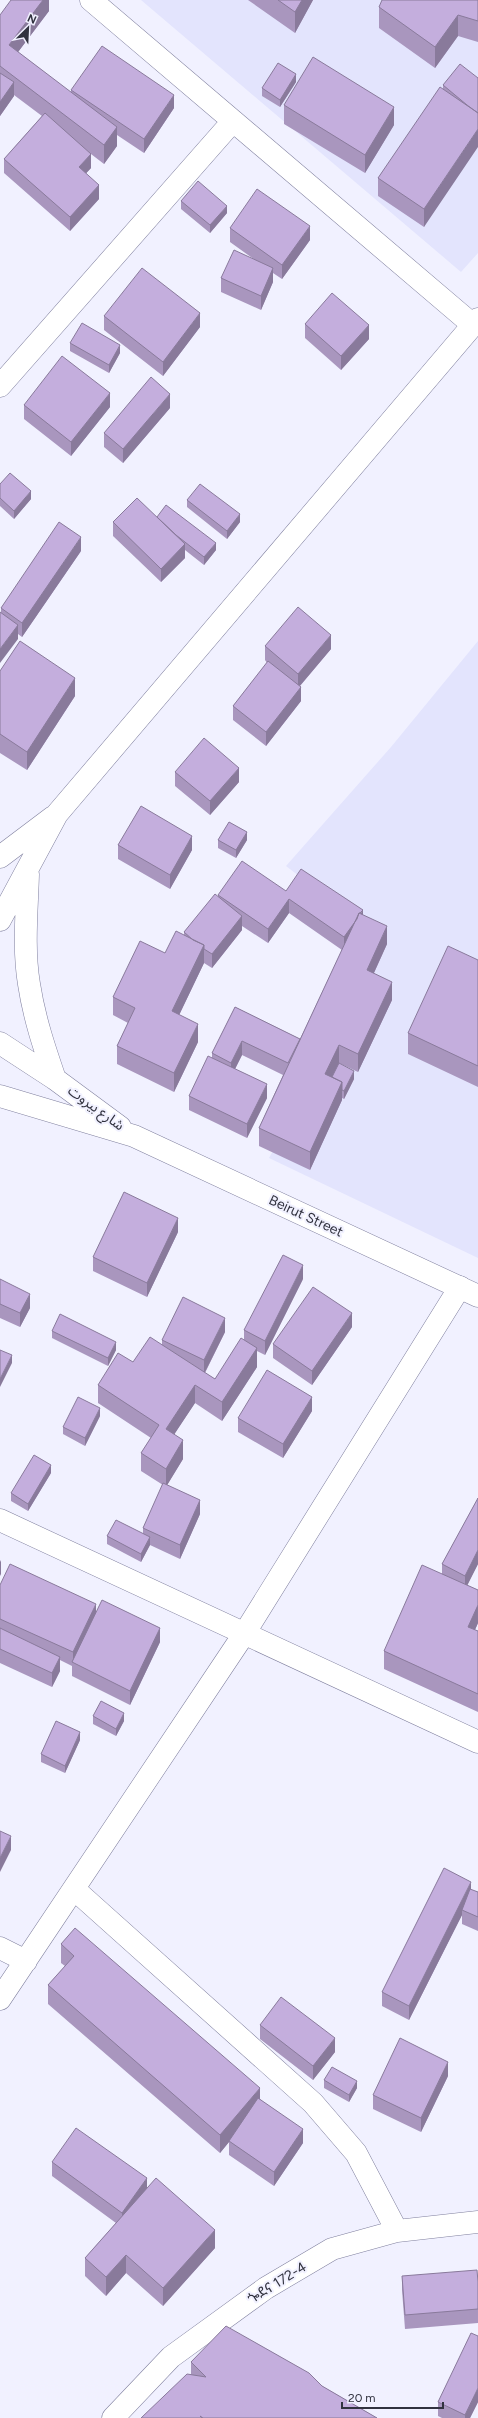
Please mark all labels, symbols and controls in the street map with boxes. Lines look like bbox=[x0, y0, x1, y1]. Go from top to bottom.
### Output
north arrow bbox=[8, 8, 48, 48]
text: N bbox=[25, 12, 38, 27]
street label: شارع بيروت bbox=[63, 1082, 127, 1136]
street label: Beirut Street bbox=[266, 1191, 346, 1241]
street label: ጐደና 172-4 bbox=[245, 2258, 310, 2308]
scale bar bbox=[342, 2384, 443, 2410]
text: 20 m bbox=[348, 2391, 376, 2405]

